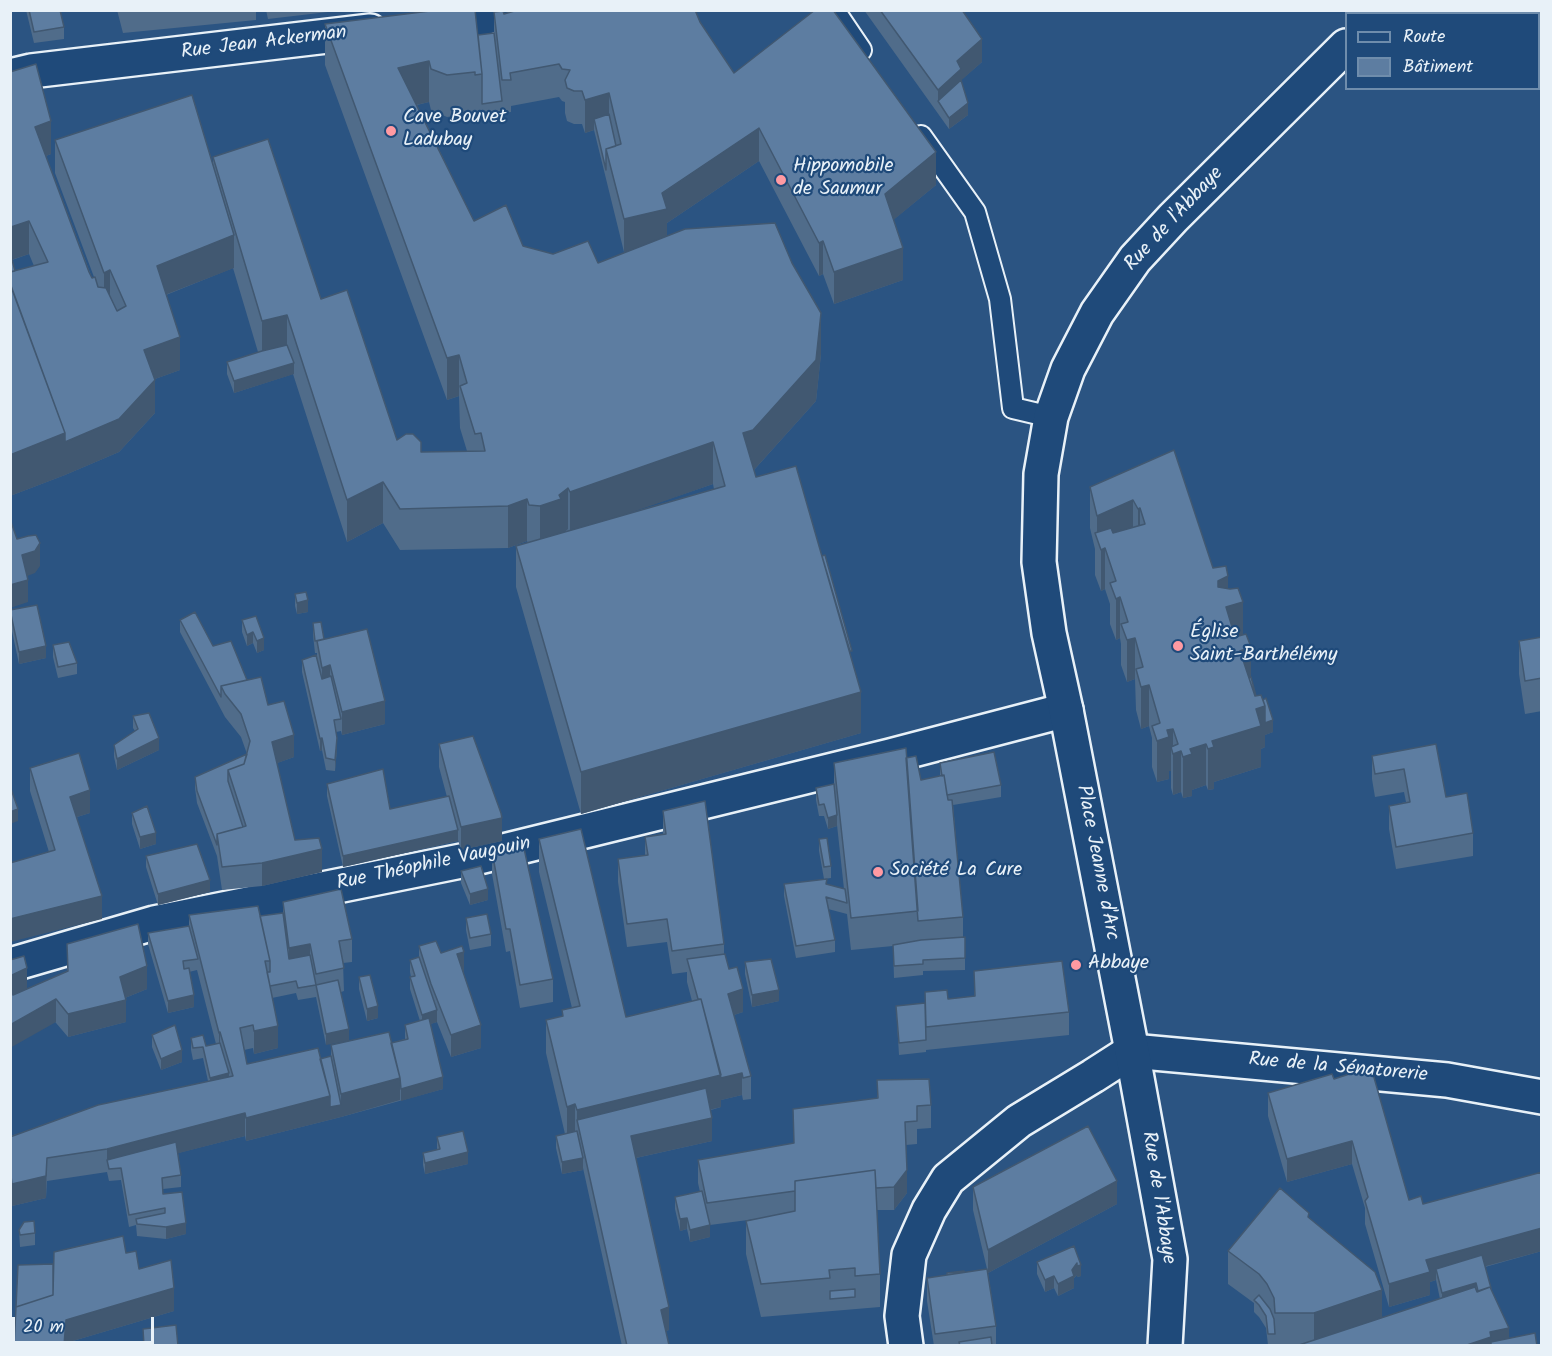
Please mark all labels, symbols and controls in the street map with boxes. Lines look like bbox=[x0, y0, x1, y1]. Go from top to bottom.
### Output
legend bbox=[1345, 12, 1540, 90]
street label: Rue Jean Ackerman bbox=[180, 22, 348, 66]
text: Route bbox=[1403, 23, 1445, 52]
text: Bâtiment bbox=[1403, 53, 1473, 82]
place label: Cave Bouvet Ladubay bbox=[403, 107, 506, 154]
marker: Cave Bouvet Ladubay bbox=[384, 124, 398, 138]
place label: Hippomobile de Saumur bbox=[793, 156, 893, 203]
street label: Rue de l'Abbaye bbox=[1121, 163, 1229, 277]
marker: Hippomobile de Saumur bbox=[774, 173, 788, 187]
place label: Église Saint-Barthélémy bbox=[1190, 622, 1337, 669]
marker: Église Saint-Barthélémy bbox=[1171, 639, 1185, 653]
street label: Place Jeanne d'Arc bbox=[1069, 783, 1123, 943]
street label: Rue Théophile Vaugouin bbox=[335, 833, 533, 897]
place label: Société La Cure bbox=[890, 860, 1022, 884]
marker: Société La Cure bbox=[871, 865, 885, 879]
place label: Abbaye bbox=[1088, 953, 1149, 977]
marker: Abbaye bbox=[1069, 958, 1083, 972]
street label: Rue de la Sénatorerie bbox=[1247, 1049, 1429, 1089]
street label: Rue de l'Abbaye bbox=[1135, 1130, 1179, 1266]
scale bar bbox=[15, 1305, 158, 1343]
text: 20 m bbox=[23, 1313, 64, 1342]

